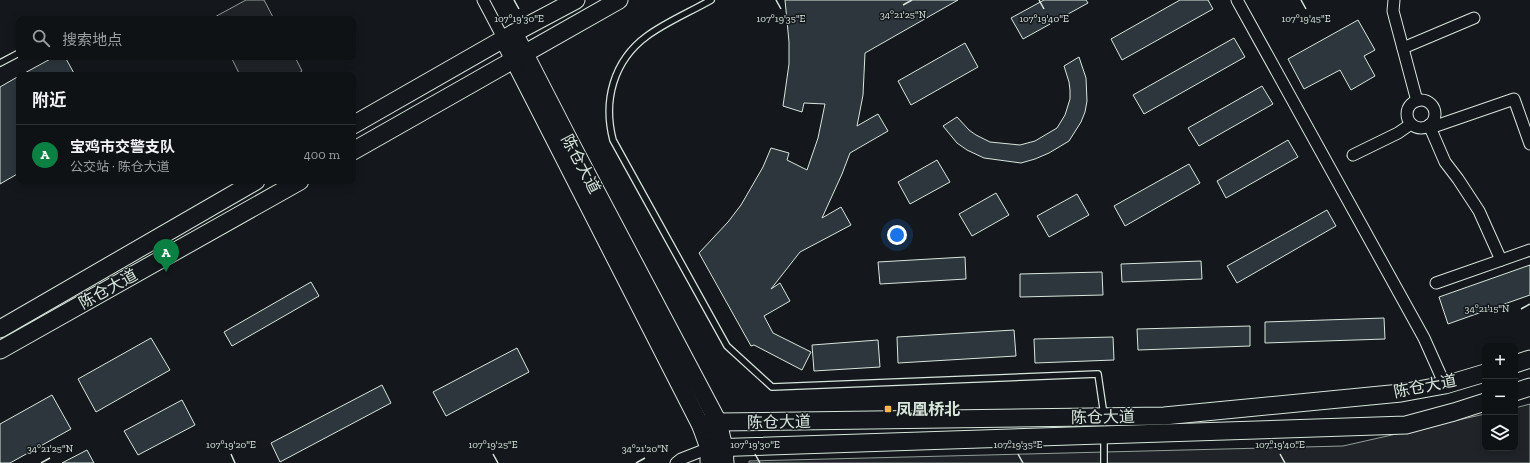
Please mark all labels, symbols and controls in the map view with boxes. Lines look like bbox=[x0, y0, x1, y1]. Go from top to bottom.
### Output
text: 34°21'25"N bbox=[880, 9, 927, 21]
text: 107°19'30"E bbox=[494, 13, 544, 25]
text: 107°19'35"E bbox=[757, 13, 806, 25]
text: 107°19'40"E bbox=[1019, 13, 1069, 25]
text: 107°19'45"E bbox=[1281, 13, 1331, 25]
search box bbox=[16, 16, 356, 60]
icon: search bbox=[30, 27, 52, 49]
text: 搜索地点 bbox=[62, 31, 122, 49]
text: 附近 bbox=[32, 90, 66, 110]
street label: 陈仓大道 bbox=[558, 131, 604, 197]
text: 宝鸡市交警支队 bbox=[70, 138, 175, 156]
text: A bbox=[41, 147, 49, 162]
text: 400 m bbox=[304, 147, 340, 162]
text: 公交站 · 陈仓大道 bbox=[70, 159, 170, 174]
your location bbox=[887, 225, 907, 245]
pin: A bbox=[153, 239, 179, 272]
street label: 陈仓大道 bbox=[75, 265, 141, 313]
text: 34°21'15"N bbox=[1465, 303, 1510, 315]
map controls bbox=[1482, 343, 1518, 451]
button: + bbox=[1482, 343, 1518, 379]
street label: 陈仓大道 bbox=[1392, 371, 1458, 401]
button: − bbox=[1482, 379, 1518, 415]
place label: 凤凰桥北 bbox=[896, 400, 960, 419]
marker: 凤凰桥北 bbox=[883, 404, 893, 414]
street label: 陈仓大道 bbox=[1071, 407, 1135, 427]
street label: 陈仓大道 bbox=[747, 412, 811, 432]
button: layers bbox=[1482, 415, 1518, 451]
text: 107°19'20"E bbox=[206, 439, 256, 451]
text: 107°19'25"E bbox=[468, 439, 518, 451]
text: 107°19'30"E bbox=[730, 439, 780, 451]
text: 107°19'35"E bbox=[994, 439, 1043, 451]
text: 107°19'40"E bbox=[1255, 439, 1305, 451]
text: 34°21'25"N bbox=[27, 443, 74, 455]
text: 34°21'20"N bbox=[622, 443, 669, 455]

